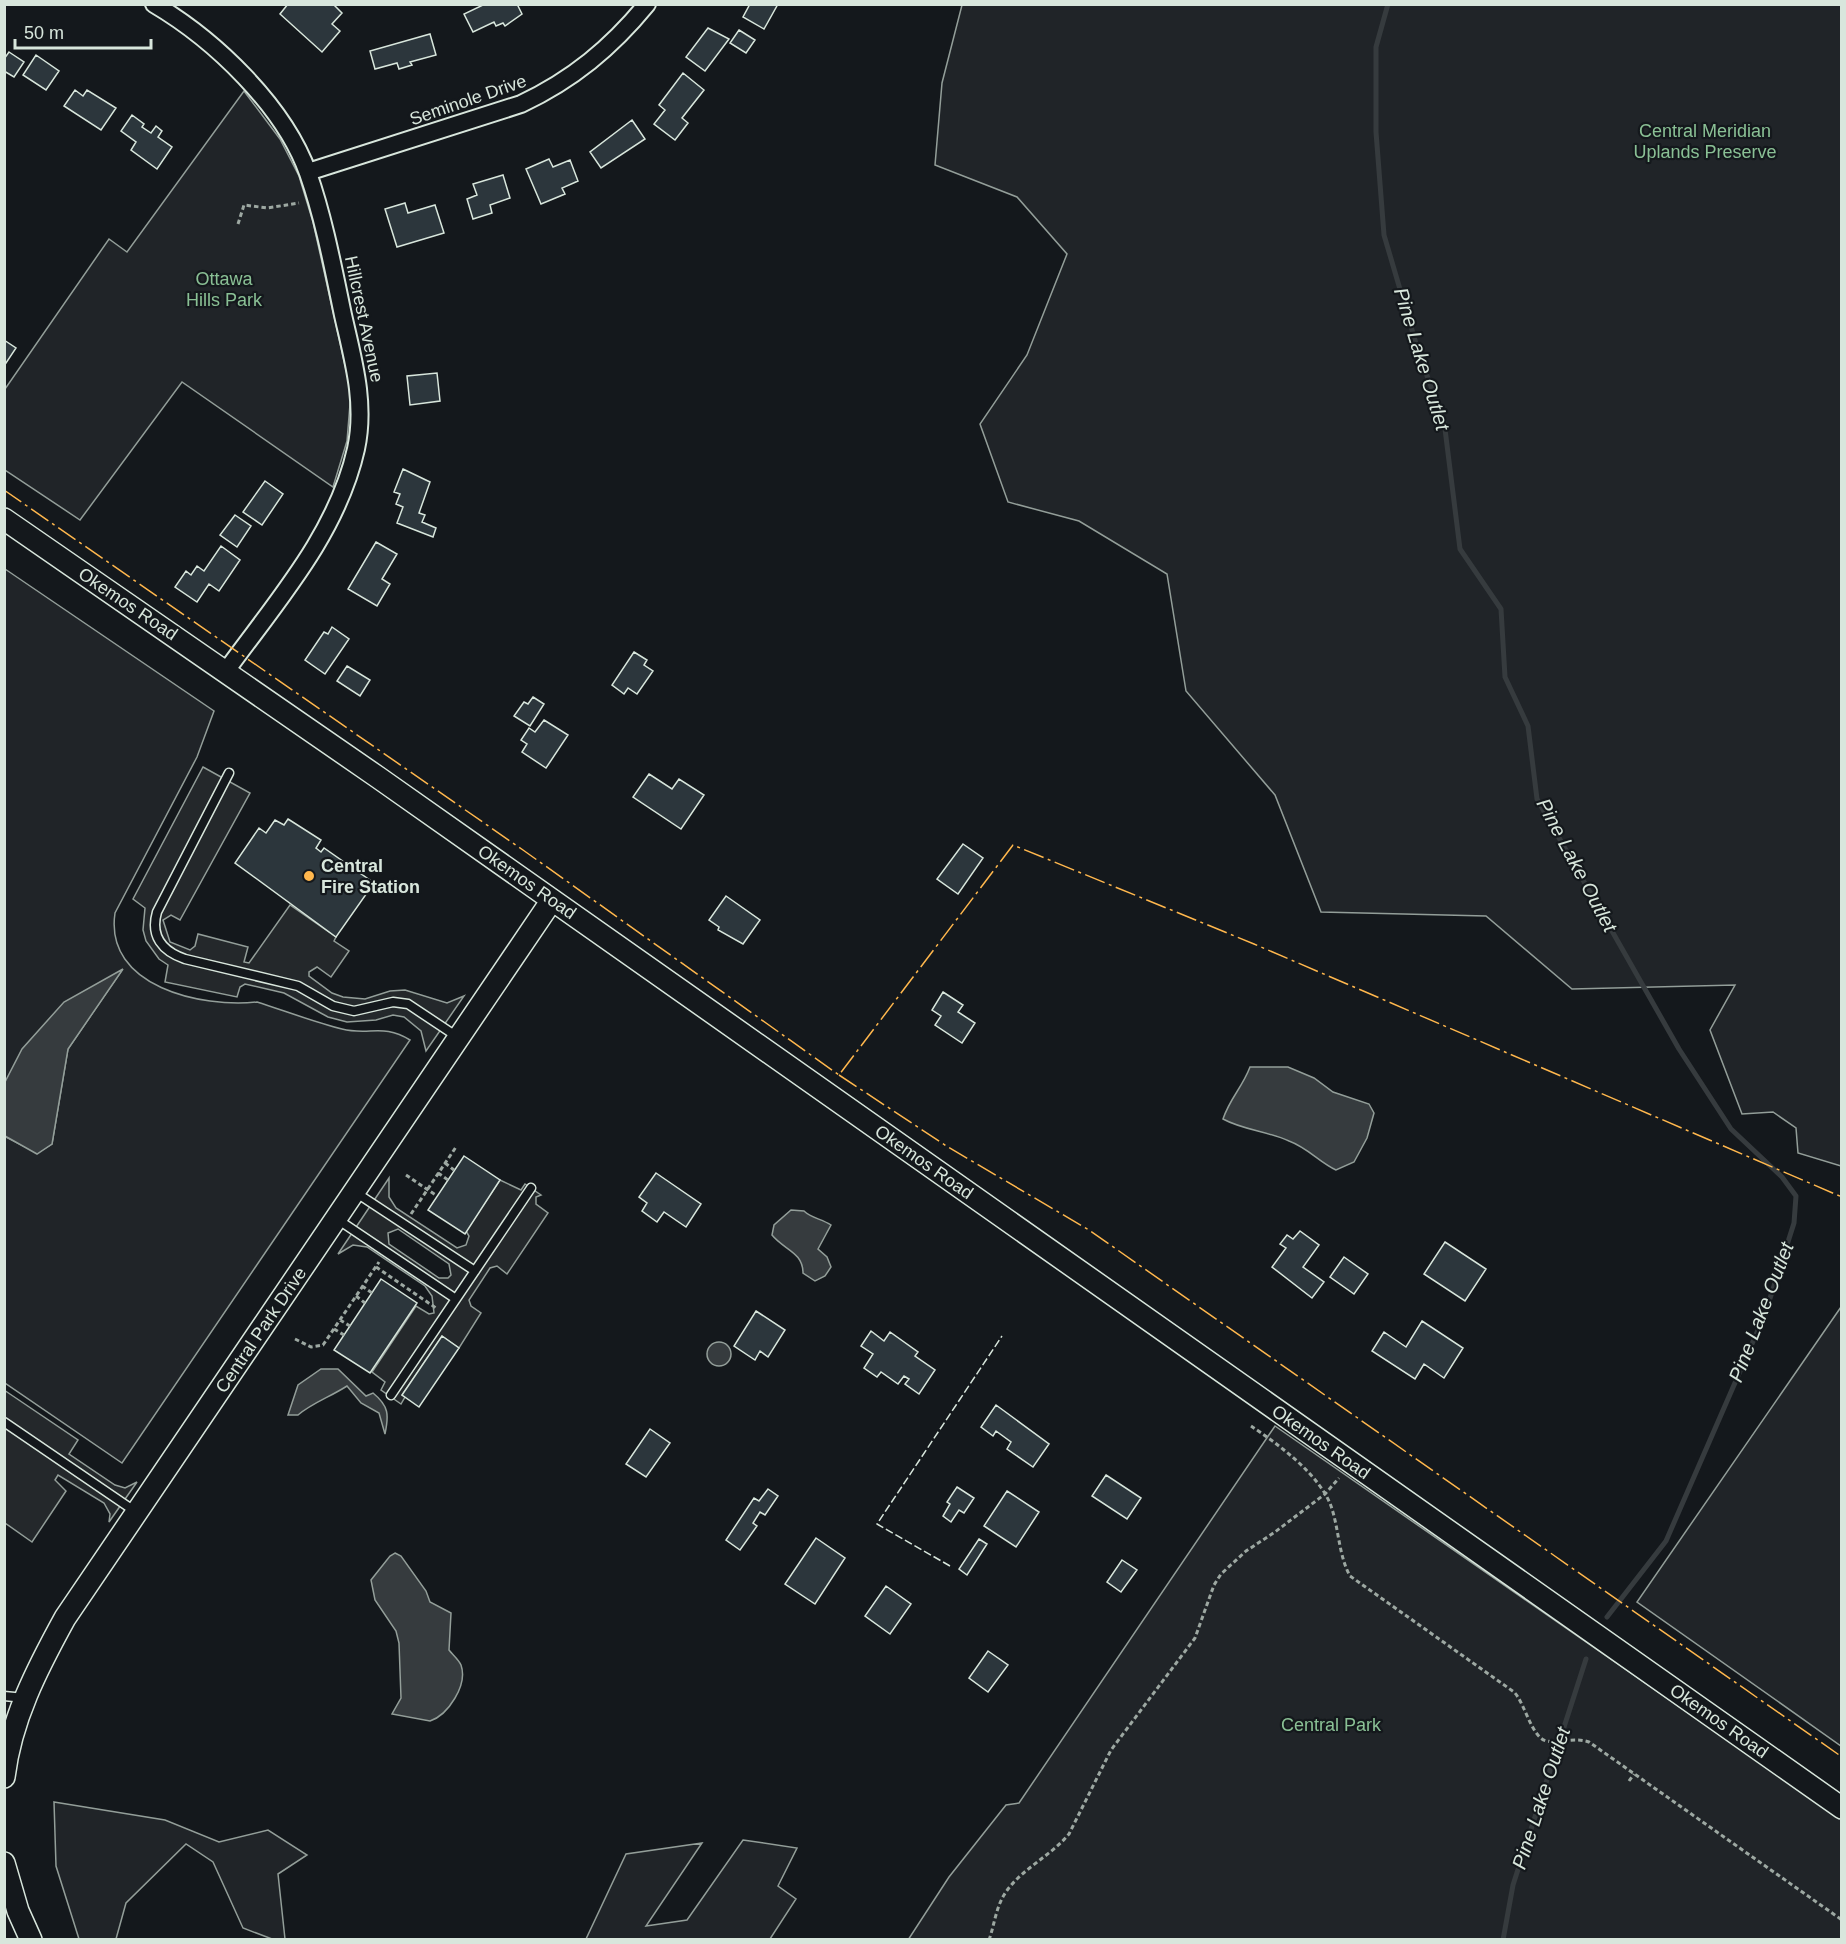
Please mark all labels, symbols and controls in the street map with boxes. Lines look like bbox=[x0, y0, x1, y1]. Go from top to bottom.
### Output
scale bar bbox=[15, 12, 152, 50]
text: 50 m bbox=[24, 23, 64, 43]
street label: Seminole Drive bbox=[407, 71, 529, 129]
park label: Central Meridian Uplands Preserve bbox=[1633, 121, 1777, 162]
street label: Hillcrest Avenue bbox=[341, 254, 387, 384]
park label: Ottawa Hills Park bbox=[186, 269, 263, 310]
water label: Pine Lake Outlet bbox=[1390, 285, 1455, 434]
street label: Okemos Road bbox=[75, 564, 181, 644]
water label: Pine Lake Outlet bbox=[1533, 795, 1622, 937]
street label: Okemos Road bbox=[474, 841, 580, 923]
place label: Central Fire Station bbox=[321, 856, 420, 897]
marker: Central Fire Station bbox=[302, 869, 316, 883]
street label: Okemos Road bbox=[871, 1121, 977, 1203]
water label: Pine Lake Outlet bbox=[1724, 1238, 1798, 1385]
street label: Central Park Drive bbox=[212, 1263, 310, 1397]
street label: Okemos Road bbox=[1268, 1401, 1374, 1483]
street label: Okemos Road bbox=[1666, 1680, 1772, 1762]
park label: Central Park bbox=[1281, 1715, 1382, 1735]
water label: Pine Lake Outlet bbox=[1508, 1723, 1575, 1872]

